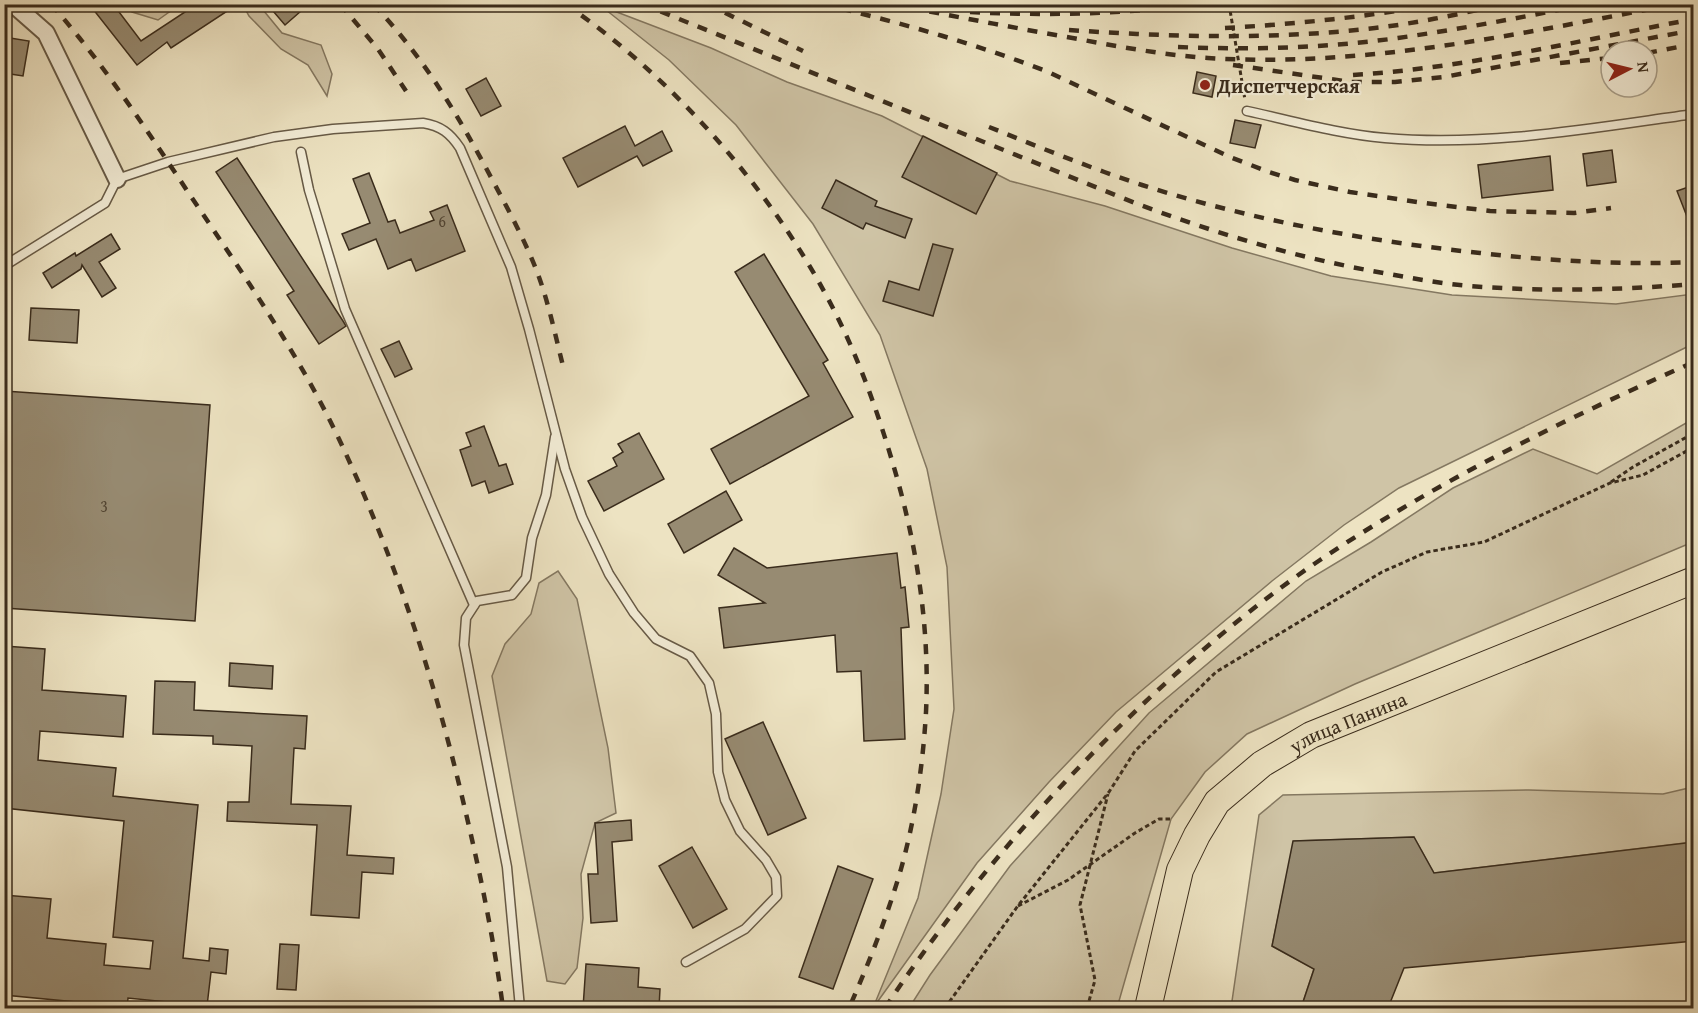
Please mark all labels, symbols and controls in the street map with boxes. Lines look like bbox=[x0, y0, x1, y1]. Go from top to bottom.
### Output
north arrow bbox=[1599, 39, 1659, 99]
text: N bbox=[1631, 60, 1656, 74]
place label: Диспетчерская bbox=[1216, 71, 1360, 100]
marker: Диспетчерская bbox=[1198, 78, 1212, 92]
house number: 6 bbox=[438, 209, 446, 233]
house number: 3 bbox=[100, 494, 108, 518]
street label: улица Панина bbox=[1282, 683, 1411, 760]

